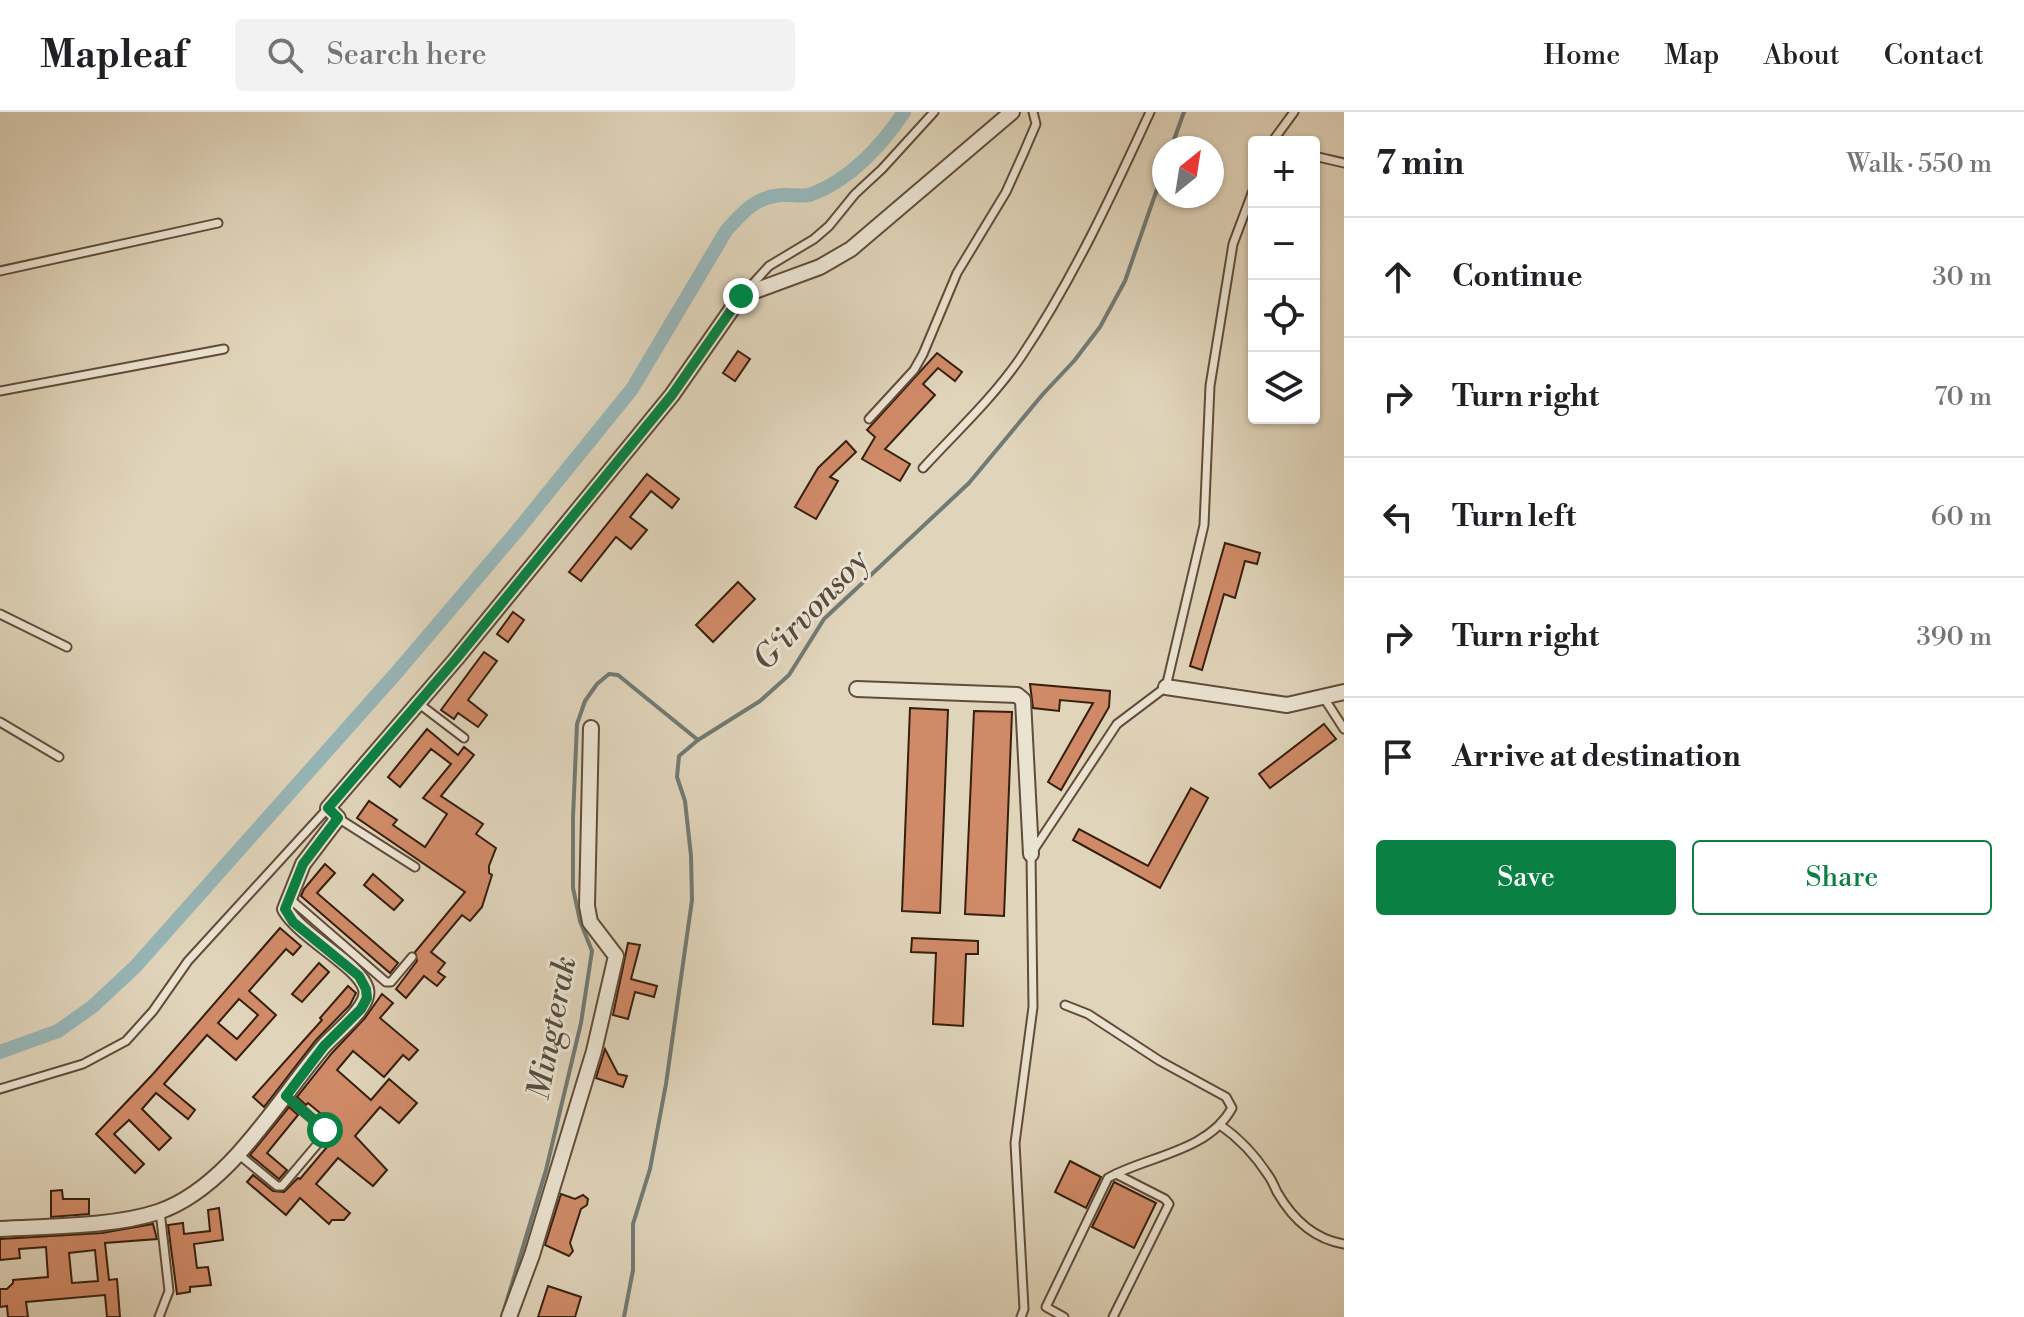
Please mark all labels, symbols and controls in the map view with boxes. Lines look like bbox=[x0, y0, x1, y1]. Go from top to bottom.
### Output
search box bbox=[235, 19, 795, 91]
text: Mapleaf bbox=[40, 32, 187, 79]
icon: search bbox=[263, 33, 307, 77]
text: Search here bbox=[327, 36, 487, 74]
text: Home bbox=[1544, 38, 1620, 73]
text: Map bbox=[1664, 38, 1719, 73]
text: About bbox=[1763, 38, 1840, 73]
text: Contact bbox=[1884, 38, 1984, 73]
north arrow bbox=[1152, 136, 1224, 208]
map controls bbox=[1248, 136, 1320, 424]
button: + bbox=[1248, 136, 1320, 208]
text: 7 min bbox=[1376, 143, 1464, 185]
text: Walk · 550 m bbox=[1847, 148, 1992, 180]
button: − bbox=[1248, 208, 1320, 280]
icon: ahead bbox=[1376, 255, 1420, 299]
text: Continue bbox=[1452, 258, 1583, 296]
text: 30 m bbox=[1932, 261, 1992, 293]
route end bbox=[723, 278, 759, 314]
button: locate bbox=[1248, 280, 1320, 352]
button: layers bbox=[1248, 352, 1320, 424]
icon: right bbox=[1376, 375, 1420, 419]
text: Turn right bbox=[1452, 378, 1599, 416]
text: 70 m bbox=[1934, 381, 1992, 413]
icon: left bbox=[1376, 495, 1420, 539]
text: Turn left bbox=[1452, 498, 1576, 536]
text: 60 m bbox=[1931, 501, 1992, 533]
water label: G‘irvonsoy bbox=[745, 540, 878, 679]
icon: right bbox=[1376, 615, 1420, 659]
text: Turn right bbox=[1452, 618, 1599, 656]
text: 390 m bbox=[1917, 621, 1992, 653]
icon: arrive bbox=[1376, 735, 1420, 779]
text: Arrive at destination bbox=[1452, 738, 1741, 776]
button: Save bbox=[1376, 840, 1676, 915]
button: Share bbox=[1692, 840, 1992, 915]
water label: Mingterak bbox=[519, 953, 585, 1103]
route start bbox=[307, 1112, 343, 1148]

